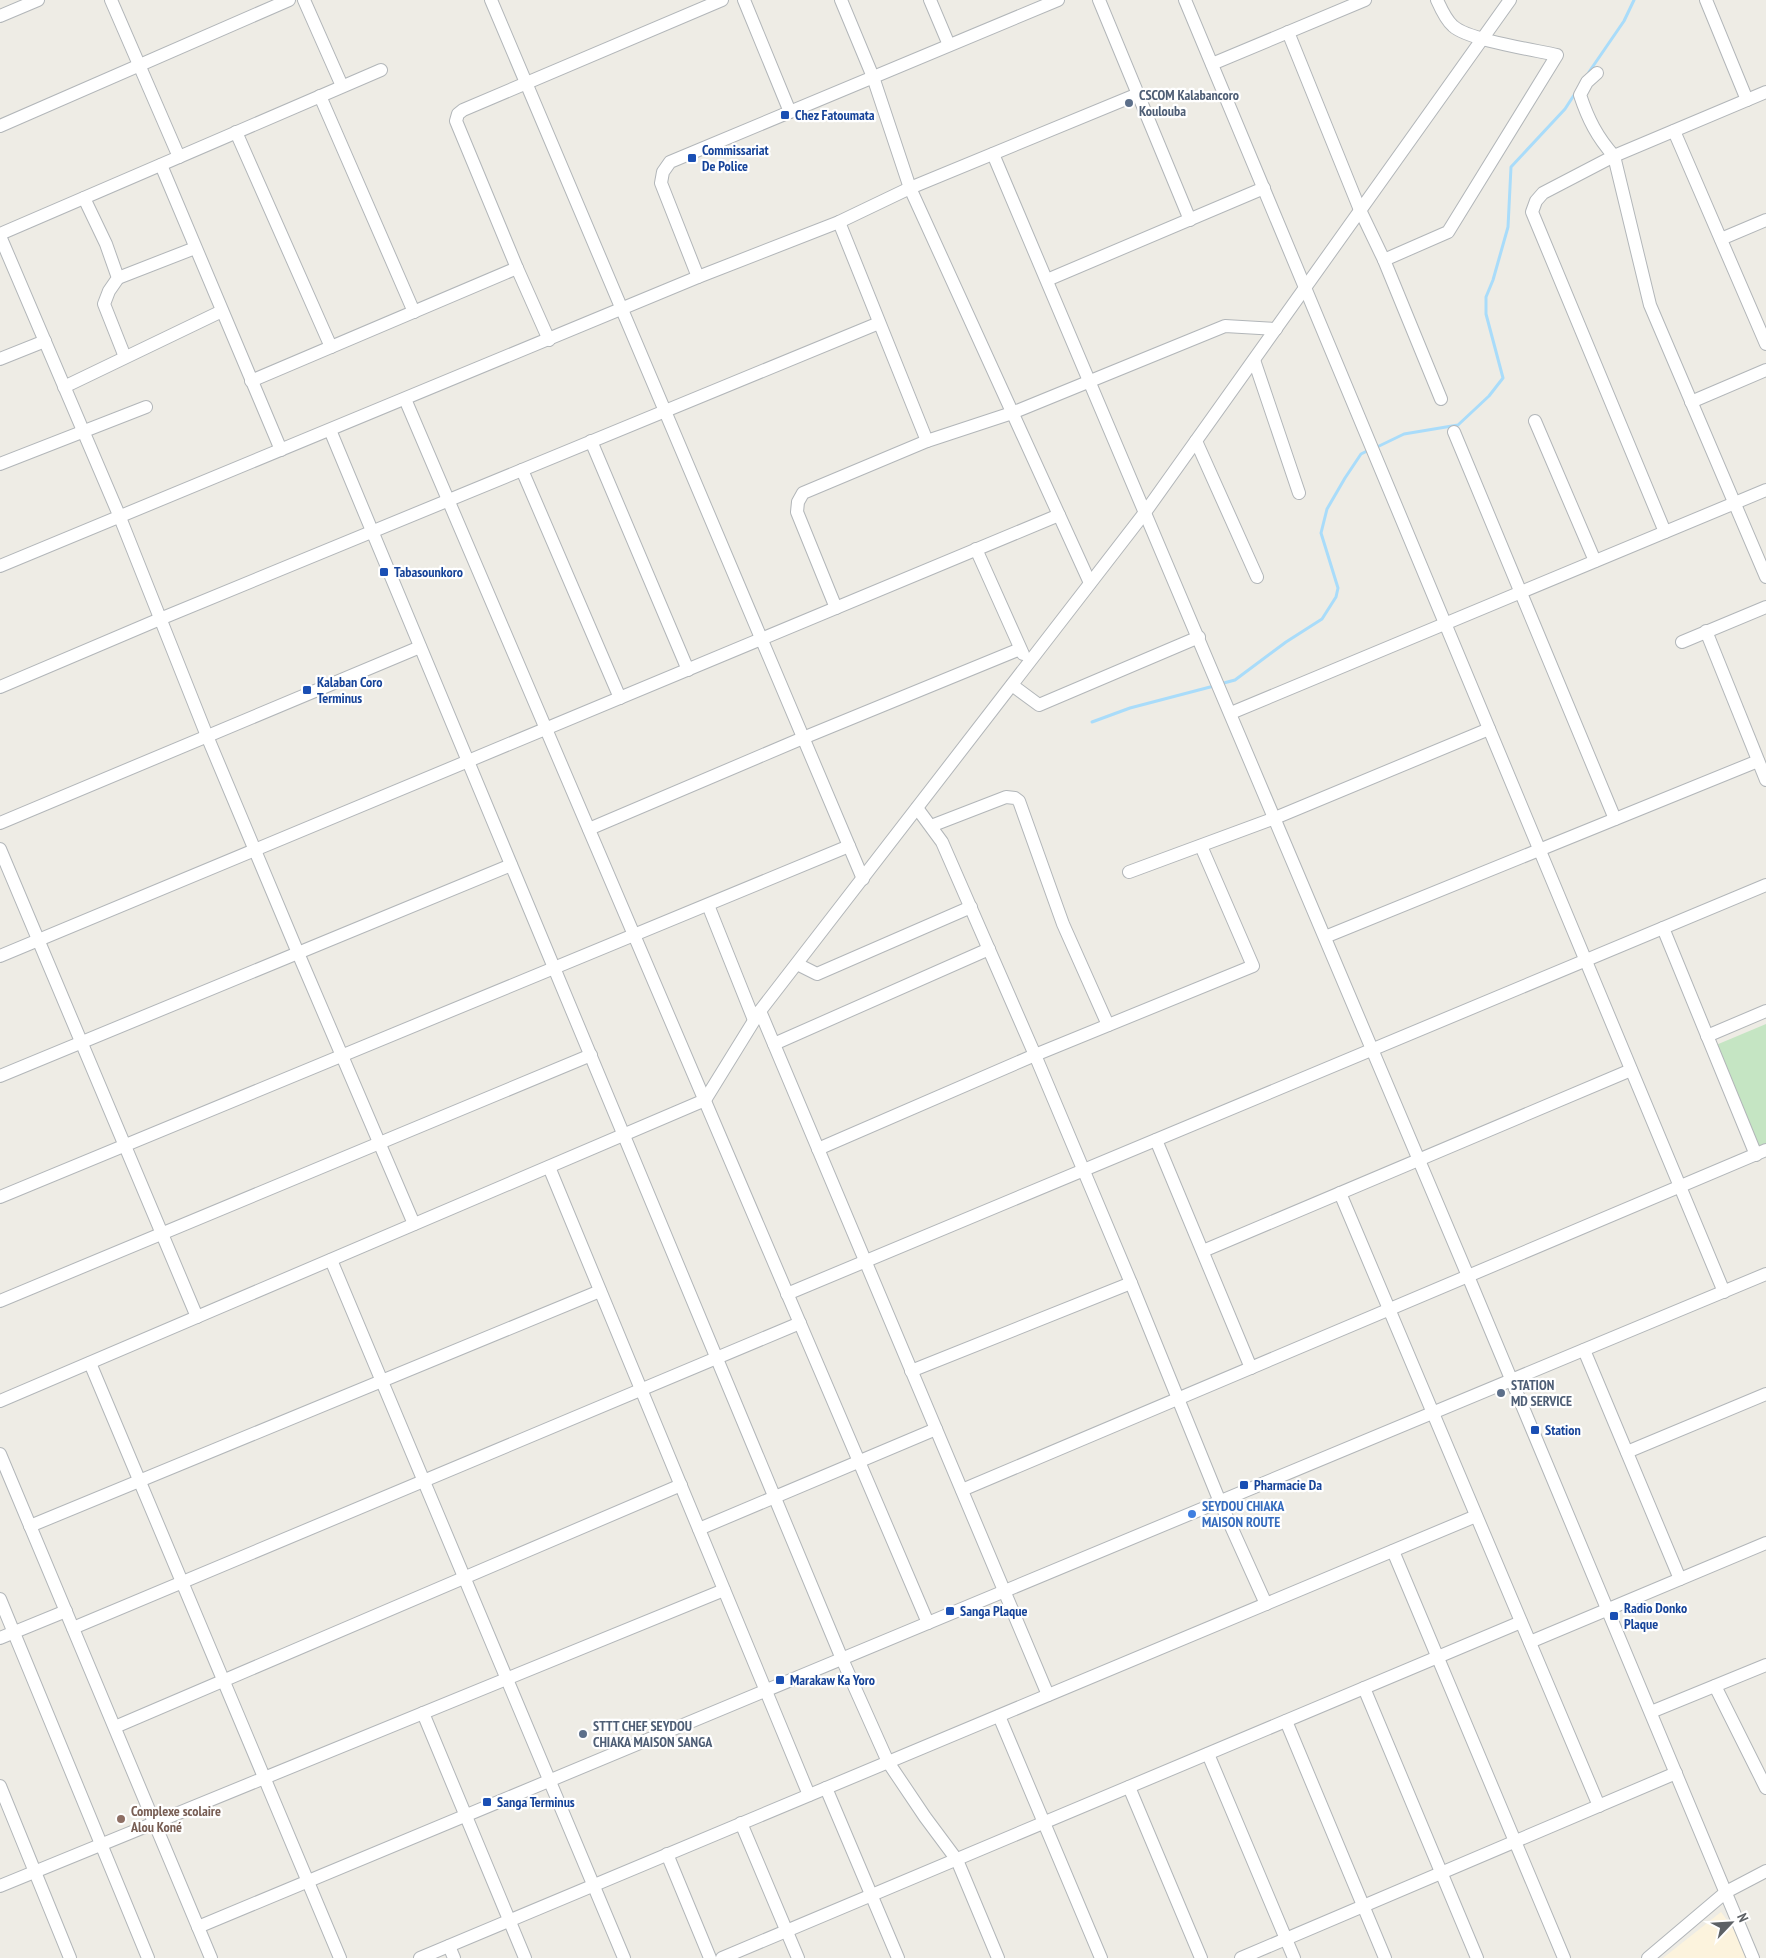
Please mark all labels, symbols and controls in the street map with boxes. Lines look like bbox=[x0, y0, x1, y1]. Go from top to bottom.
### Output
place label: CSCOM Kalabancoro Koulouba bbox=[1139, 86, 1239, 120]
marker: CSCOM Kalabancoro Koulouba bbox=[1123, 97, 1135, 109]
place label: Chez Fatoumata bbox=[795, 106, 875, 124]
marker: Chez Fatoumata bbox=[779, 109, 791, 121]
place label: Commissariat De Police bbox=[702, 141, 769, 175]
marker: Commissariat De Police bbox=[686, 152, 698, 164]
place label: Tabasounkoro bbox=[394, 563, 463, 581]
marker: Tabasounkoro bbox=[378, 566, 390, 578]
place label: Kalaban Coro Terminus bbox=[317, 673, 383, 707]
marker: Kalaban Coro Terminus bbox=[301, 684, 313, 696]
place label: STATION MD SERVICE bbox=[1511, 1376, 1572, 1410]
marker: STATION MD SERVICE bbox=[1495, 1387, 1507, 1399]
place label: Station bbox=[1545, 1421, 1581, 1439]
marker: Station bbox=[1529, 1424, 1541, 1436]
place label: Pharmacie Da bbox=[1254, 1476, 1322, 1494]
marker: Pharmacie Da bbox=[1238, 1479, 1250, 1491]
place label: SEYDOU CHIAKA MAISON ROUTE bbox=[1202, 1497, 1285, 1531]
marker: SEYDOU CHIAKA MAISON ROUTE bbox=[1186, 1508, 1198, 1520]
place label: Radio Donko Plaque bbox=[1624, 1599, 1687, 1633]
place label: Sanga Plaque bbox=[960, 1602, 1027, 1620]
marker: Sanga Plaque bbox=[944, 1605, 956, 1617]
marker: Radio Donko Plaque bbox=[1608, 1610, 1620, 1622]
place label: Marakaw Ka Yoro bbox=[790, 1671, 875, 1689]
marker: Marakaw Ka Yoro bbox=[774, 1674, 786, 1686]
place label: STTT CHEF SEYDOU CHIAKA MAISON SANGA bbox=[593, 1717, 713, 1751]
marker: STTT CHEF SEYDOU CHIAKA MAISON SANGA bbox=[577, 1728, 589, 1740]
place label: Sanga Terminus bbox=[497, 1793, 575, 1811]
marker: Sanga Terminus bbox=[481, 1796, 493, 1808]
place label: Complexe scolaire Alou Koné bbox=[130, 1802, 221, 1836]
marker: Complexe scolaire Alou Koné bbox=[115, 1813, 127, 1825]
north arrow bbox=[1706, 1898, 1756, 1948]
text: N bbox=[1733, 1910, 1753, 1925]

